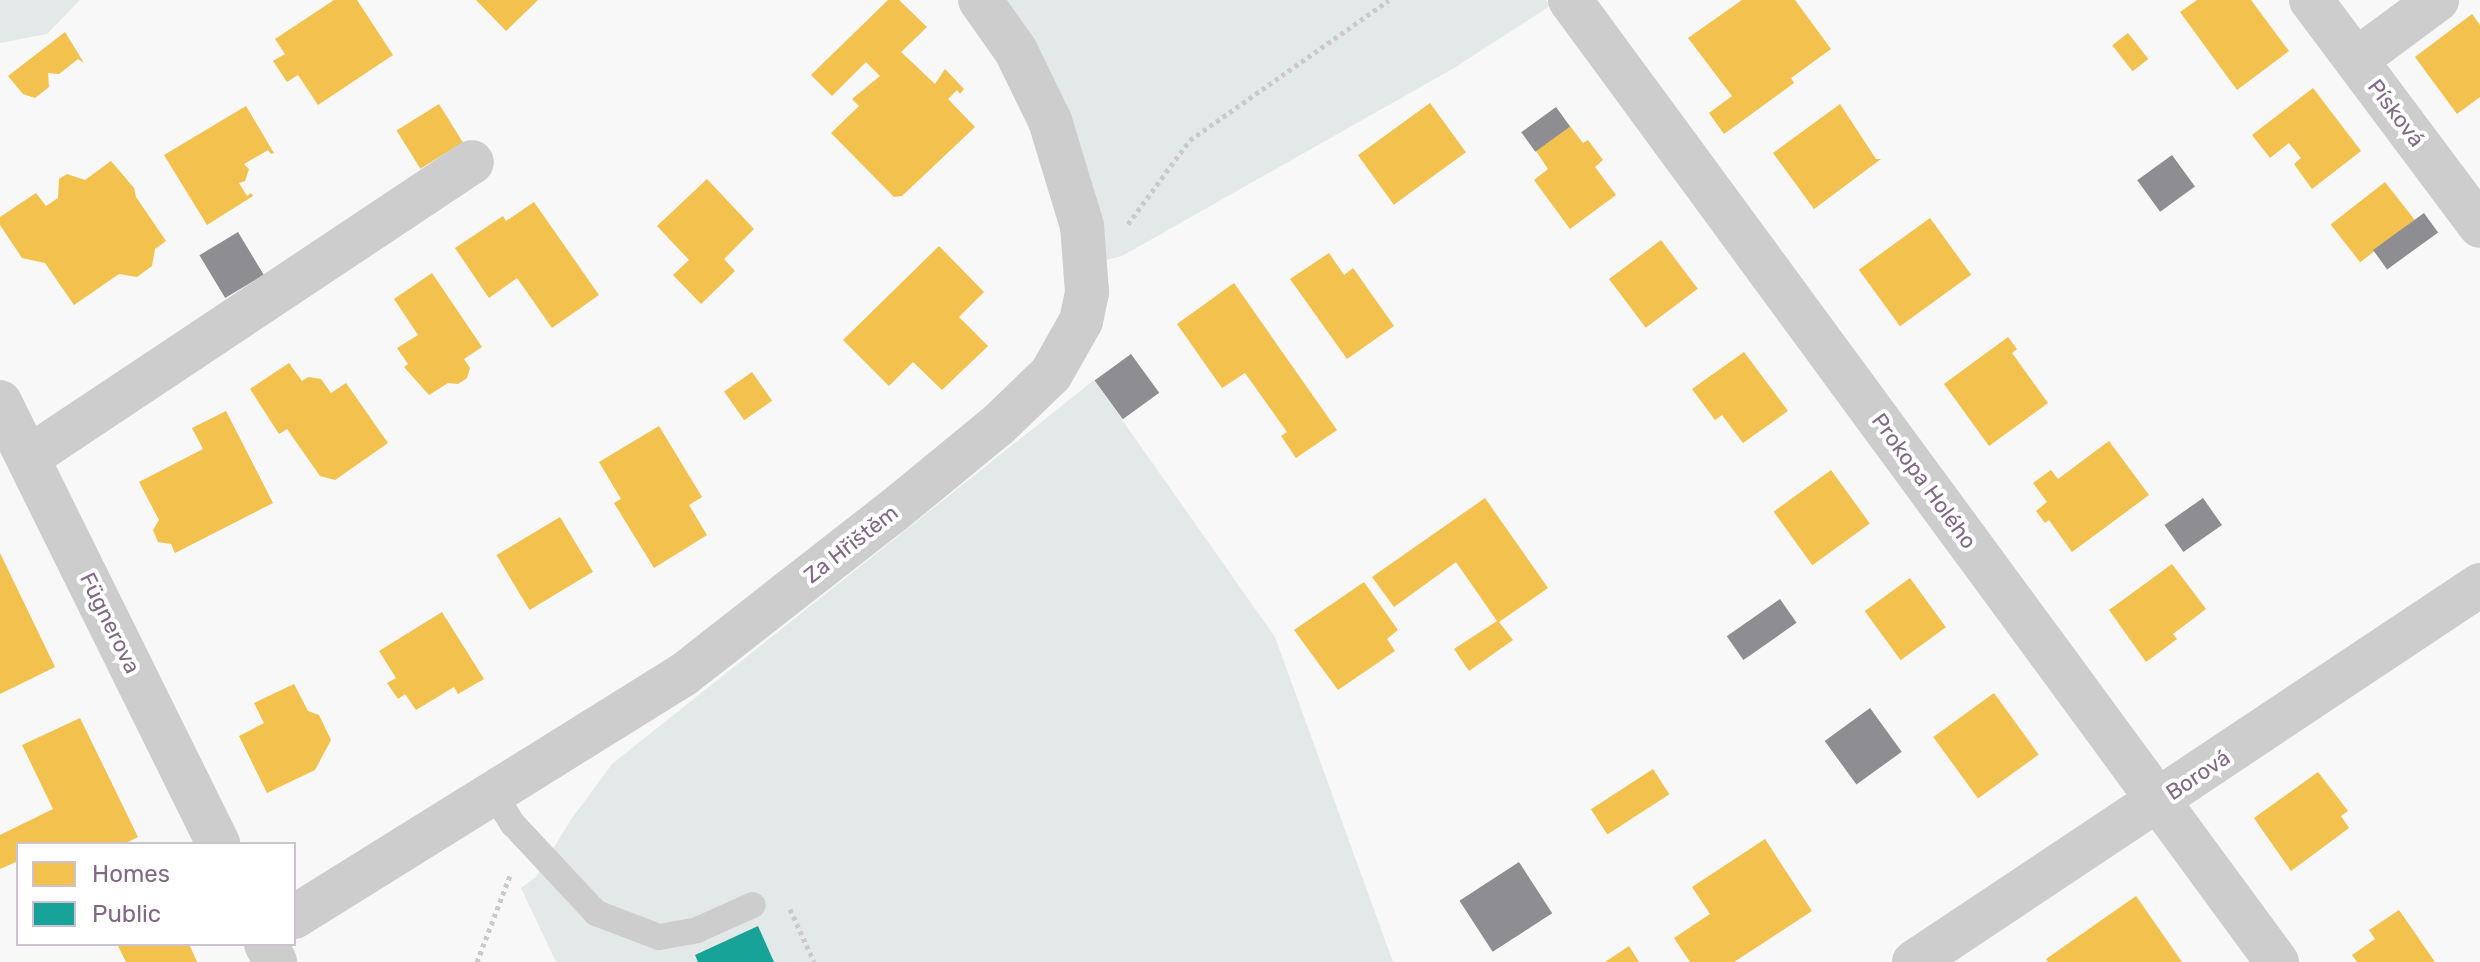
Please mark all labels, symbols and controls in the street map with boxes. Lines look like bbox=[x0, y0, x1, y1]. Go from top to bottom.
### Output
street label: Písková bbox=[2362, 74, 2430, 152]
street label: Prokopa Holého bbox=[1866, 408, 1982, 554]
street label: Za Hřištěm bbox=[799, 499, 903, 589]
street label: Fügnerova bbox=[74, 568, 146, 678]
street label: Borová bbox=[2161, 744, 2235, 806]
legend bbox=[16, 842, 296, 946]
text: Homes bbox=[92, 860, 170, 888]
text: Public bbox=[92, 900, 161, 928]

